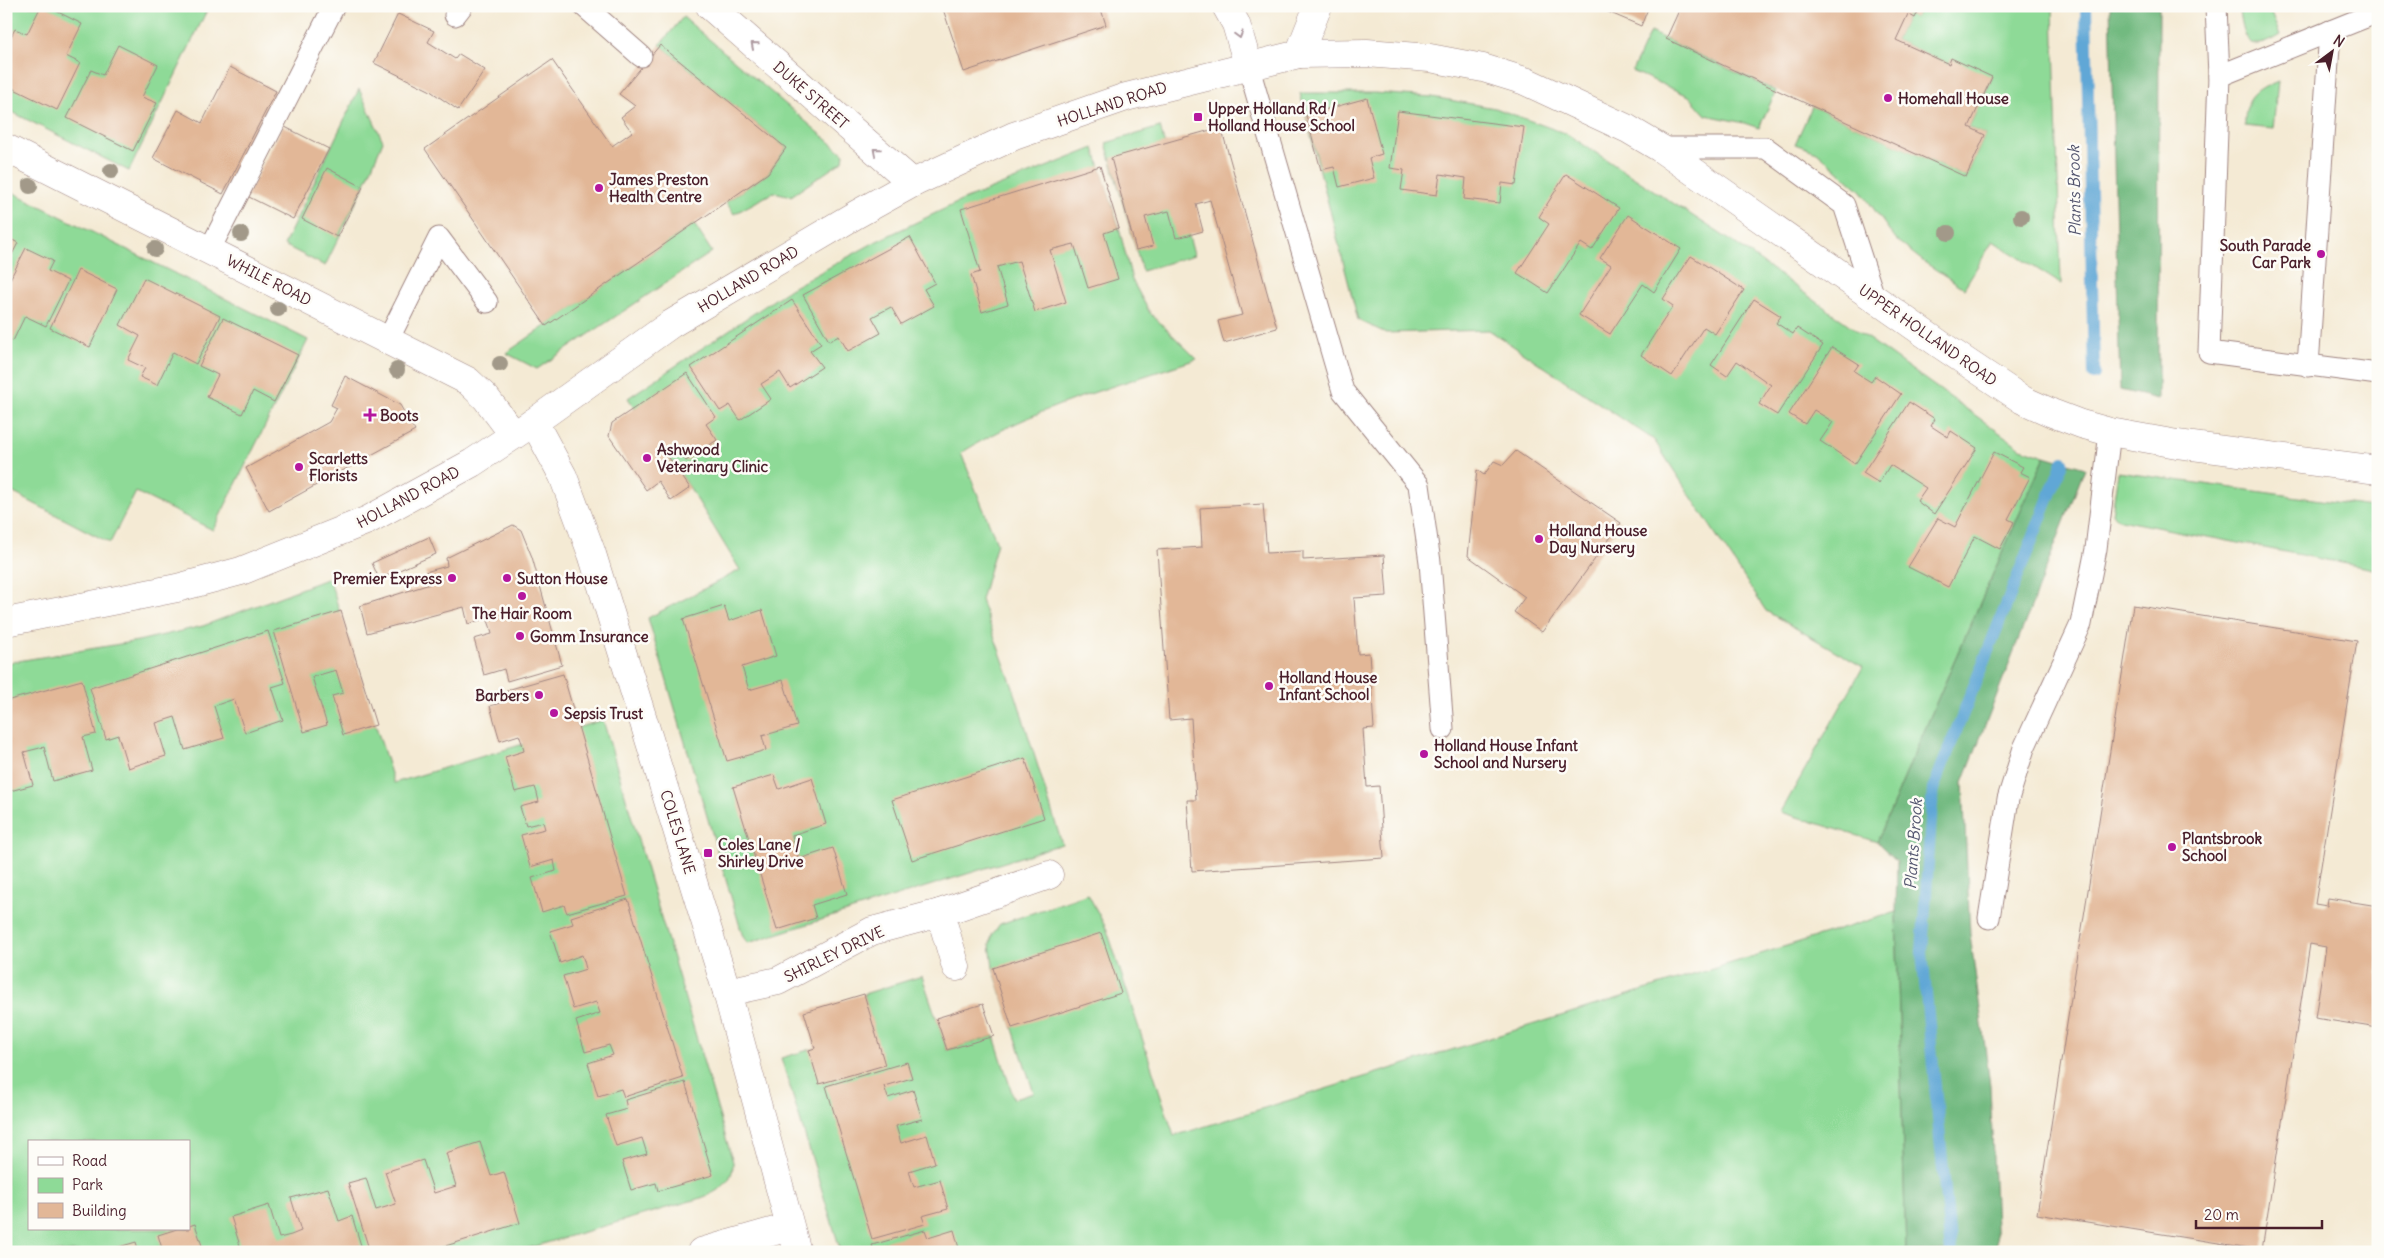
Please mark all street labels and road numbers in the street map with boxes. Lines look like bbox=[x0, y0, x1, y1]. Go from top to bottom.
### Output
street label: DUKE STREET bbox=[769, 57, 853, 133]
street label: HOLLAND ROAD bbox=[1055, 77, 1169, 131]
street label: HOLLAND ROAD bbox=[694, 241, 802, 317]
street label: WHILE ROAD bbox=[223, 250, 315, 310]
street label: UPPER HOLLAND ROAD bbox=[1855, 280, 2001, 390]
street label: HOLLAND ROAD bbox=[353, 462, 463, 532]
street label: COLES LANE bbox=[656, 788, 700, 877]
street label: SHIRLEY DRIVE bbox=[781, 922, 887, 986]

